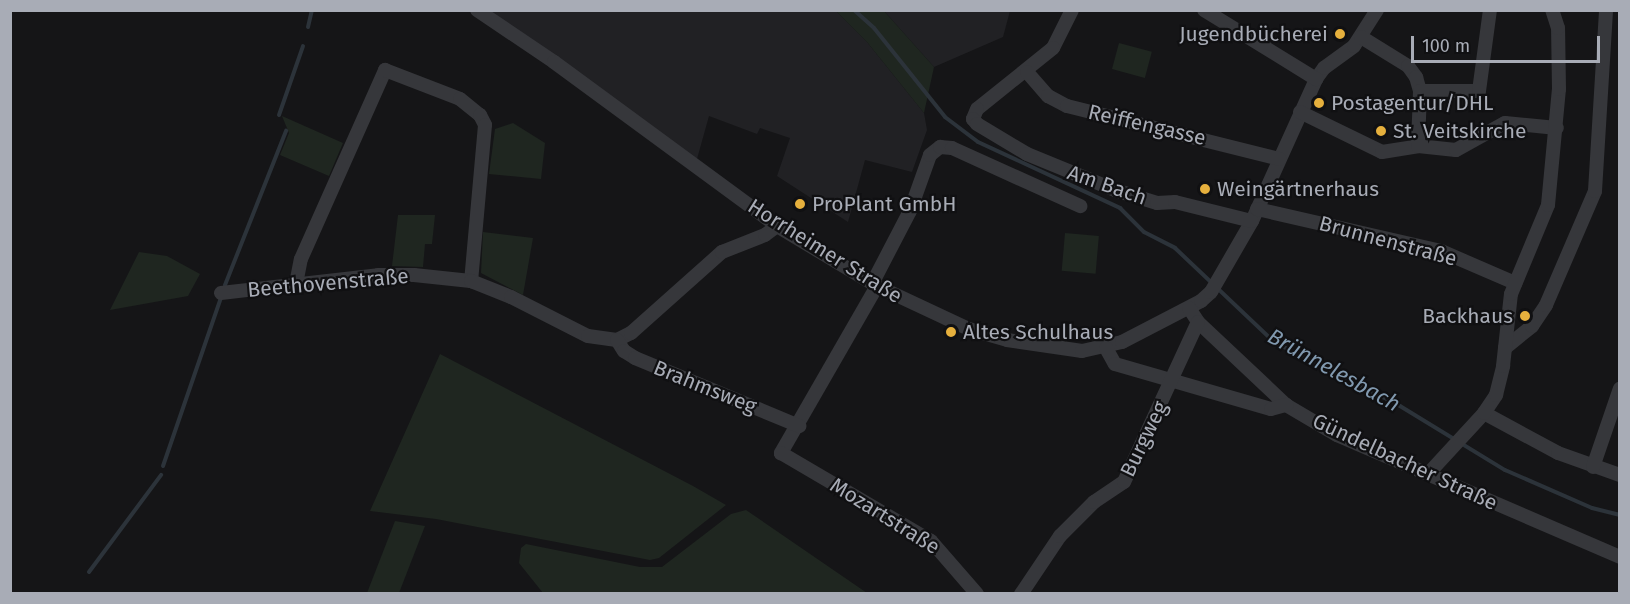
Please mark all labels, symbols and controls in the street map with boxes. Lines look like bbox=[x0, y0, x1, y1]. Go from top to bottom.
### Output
place label: Jugendbücherei bbox=[1179, 21, 1328, 47]
scale bar bbox=[1414, 24, 1603, 62]
marker: Jugendbücherei bbox=[1333, 27, 1347, 41]
text: 100 m bbox=[1422, 35, 1470, 57]
place label: Postagentur/DHL bbox=[1331, 90, 1493, 116]
marker: Postagentur/DHL bbox=[1312, 96, 1326, 110]
street label: Reiffengasse bbox=[1086, 99, 1208, 151]
place label: St. Veitskirche bbox=[1393, 118, 1527, 144]
marker: St. Veitskirche bbox=[1374, 124, 1388, 138]
street label: Am Bach bbox=[1064, 160, 1150, 210]
place label: Weingärtnerhaus bbox=[1217, 176, 1379, 202]
marker: Weingärtnerhaus bbox=[1198, 182, 1212, 196]
place label: ProPlant GmbH bbox=[812, 191, 956, 217]
street label: Horrheimer Straße bbox=[743, 193, 907, 309]
marker: ProPlant GmbH bbox=[793, 197, 807, 211]
street label: Brunnenstraße bbox=[1316, 211, 1460, 271]
street label: Beethovenstraße bbox=[246, 263, 410, 303]
place label: Backhaus bbox=[1422, 303, 1513, 329]
marker: Backhaus bbox=[1518, 309, 1532, 323]
place label: Altes Schulhaus bbox=[963, 319, 1113, 345]
water label: Brünnelesbach bbox=[1263, 323, 1405, 417]
marker: Altes Schulhaus bbox=[944, 325, 958, 339]
street label: Brahmsweg bbox=[650, 355, 760, 419]
street label: Burgweg bbox=[1115, 397, 1173, 481]
street label: Gündelbacher Straße bbox=[1309, 408, 1501, 516]
street label: Mozartstraße bbox=[826, 472, 944, 560]

